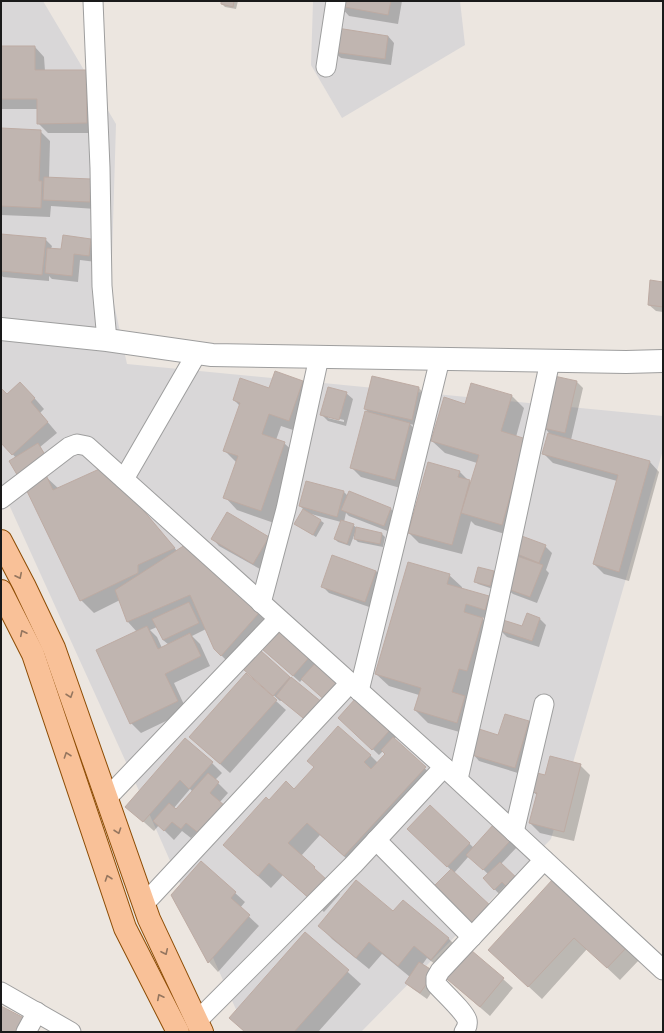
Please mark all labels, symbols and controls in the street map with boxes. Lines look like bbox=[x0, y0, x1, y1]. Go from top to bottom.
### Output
one-way arrow bbox=[14, 572, 22, 579]
one-way arrow bbox=[20, 630, 28, 637]
one-way arrow bbox=[66, 692, 74, 699]
one-way arrow bbox=[63, 752, 72, 759]
one-way arrow bbox=[114, 827, 122, 834]
one-way arrow bbox=[105, 875, 113, 882]
one-way arrow bbox=[160, 948, 168, 956]
one-way arrow bbox=[157, 994, 165, 1001]

